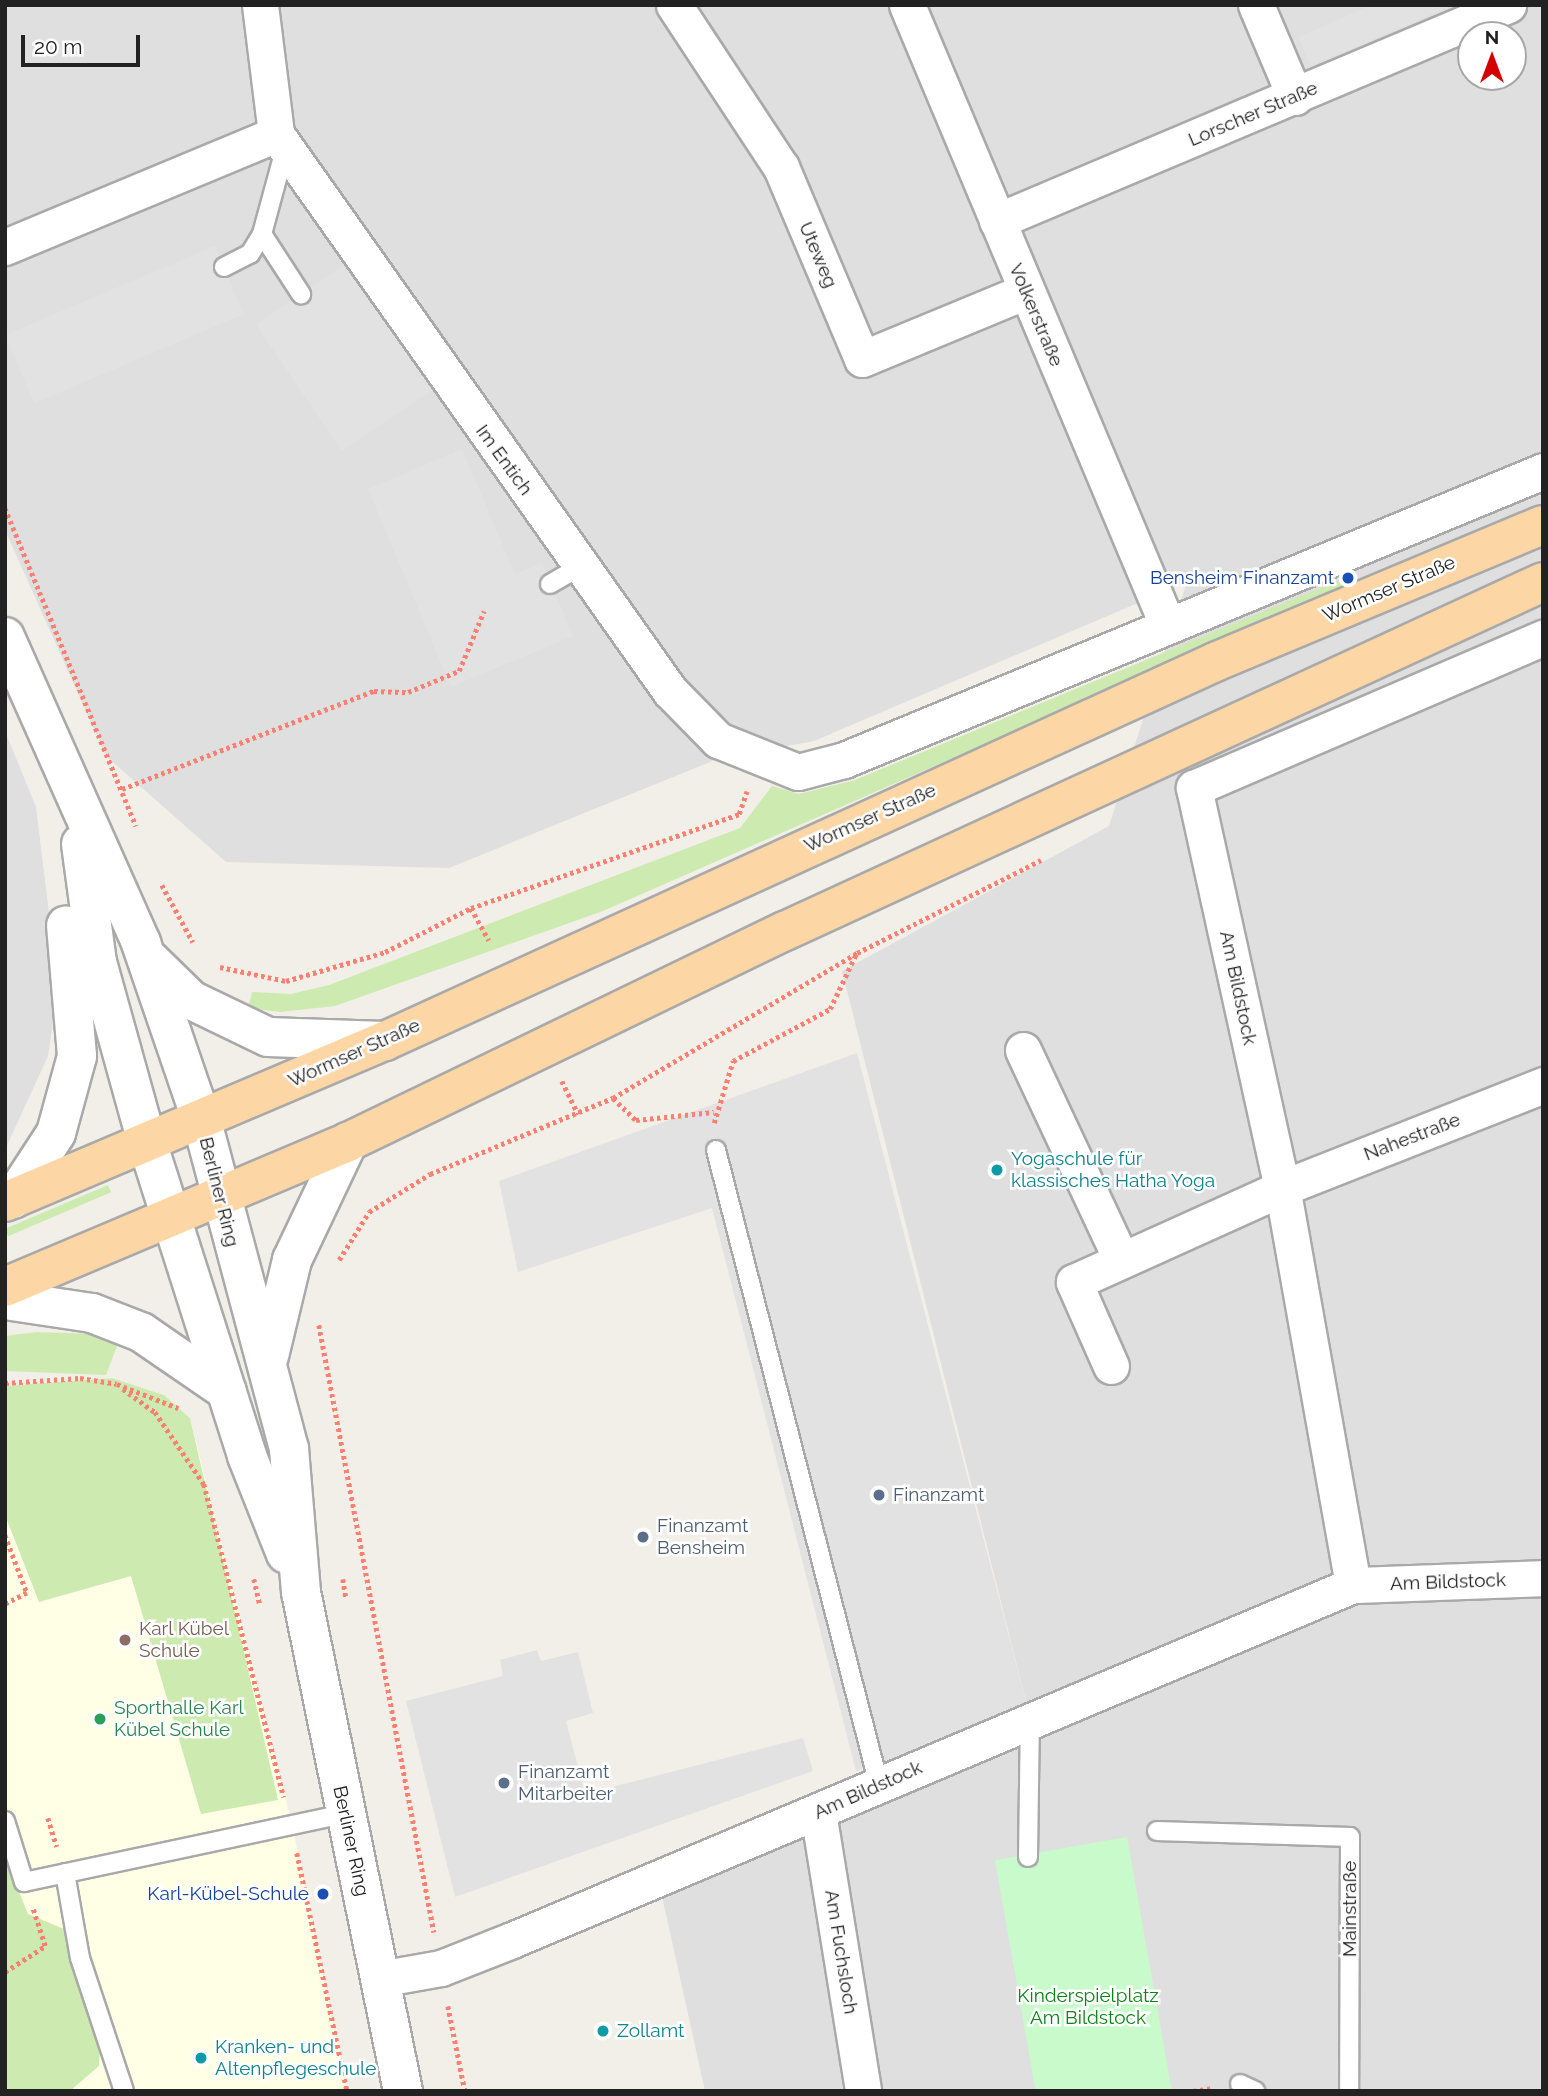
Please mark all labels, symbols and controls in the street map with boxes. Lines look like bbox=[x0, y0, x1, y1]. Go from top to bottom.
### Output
scale bar bbox=[24, 21, 144, 65]
north arrow bbox=[1457, 21, 1527, 91]
text: N bbox=[1485, 26, 1499, 48]
text: 20 m bbox=[34, 34, 82, 59]
street label: Lorscher Straße bbox=[1185, 76, 1321, 152]
street label: Uteweg bbox=[794, 219, 842, 291]
street label: Volkerstraße bbox=[1004, 260, 1068, 370]
street label: Im Entich bbox=[471, 420, 537, 500]
street label: Wormser Straße bbox=[1319, 551, 1459, 627]
place label: Bensheim Finanzamt bbox=[1150, 567, 1334, 589]
marker: Bensheim Finanzamt bbox=[1340, 570, 1356, 586]
street label: Wormser Straße bbox=[800, 779, 940, 857]
street label: Am Bildstock bbox=[1215, 929, 1261, 1047]
street label: Wormser Straße bbox=[284, 1014, 424, 1092]
street label: Nahestraße bbox=[1361, 1108, 1463, 1166]
street label: Berliner Ring bbox=[194, 1135, 244, 1249]
place label: Yogaschule für klassisches Hatha Yoga bbox=[1011, 1148, 1216, 1192]
marker: Yogaschule für klassisches Hatha Yoga bbox=[989, 1162, 1005, 1178]
place label: Finanzamt bbox=[893, 1484, 984, 1506]
marker: Finanzamt bbox=[871, 1487, 887, 1503]
place label: Finanzamt Bensheim bbox=[657, 1515, 748, 1559]
marker: Finanzamt Bensheim bbox=[635, 1529, 651, 1545]
street label: Am Bildstock bbox=[1390, 1569, 1506, 1595]
place label: Karl Kübel Schule bbox=[139, 1618, 229, 1662]
marker: Karl Kübel Schule bbox=[117, 1632, 133, 1648]
place label: Sporthalle Karl Kübel Schule bbox=[114, 1697, 244, 1741]
marker: Sporthalle Karl Kübel Schule bbox=[92, 1711, 108, 1727]
street label: Am Bildstock bbox=[810, 1756, 926, 1824]
place label: Finanzamt Mitarbeiter bbox=[518, 1761, 613, 1805]
marker: Finanzamt Mitarbeiter bbox=[496, 1775, 512, 1791]
street label: Berliner Ring bbox=[328, 1783, 374, 1899]
street label: Mainstraße bbox=[1339, 1861, 1361, 1957]
place label: Karl-Kübel-Schule bbox=[147, 1883, 309, 1905]
marker: Karl-Kübel-Schule bbox=[315, 1886, 331, 1902]
street label: Am Fuchsloch bbox=[820, 1888, 862, 2016]
park label: Kinderspielplatz Am Bildstock bbox=[1017, 1985, 1159, 2029]
place label: Zollamt bbox=[617, 2020, 684, 2042]
marker: Zollamt bbox=[595, 2023, 611, 2039]
place label: Kranken- und Altenpflegeschule bbox=[215, 2036, 376, 2080]
marker: Kranken- und Altenpflegeschule bbox=[193, 2050, 209, 2066]

